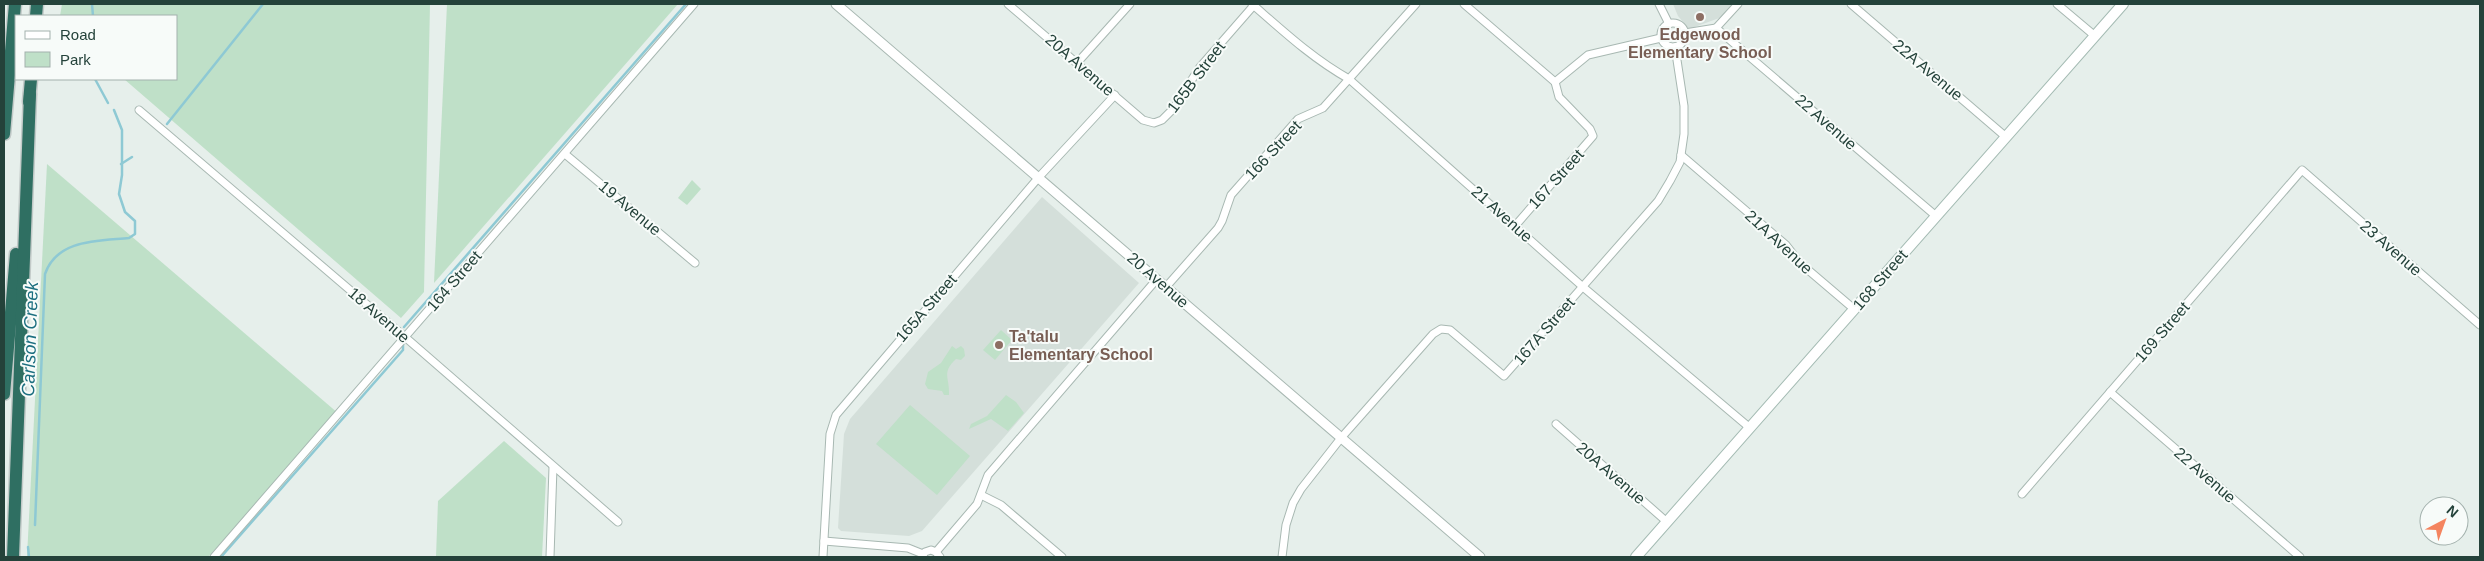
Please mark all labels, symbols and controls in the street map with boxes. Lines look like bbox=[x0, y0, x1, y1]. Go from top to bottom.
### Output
marker: Edgewood Elementary School bbox=[1694, 11, 1706, 23]
legend bbox=[15, 15, 178, 80]
text: Road bbox=[60, 26, 96, 43]
place label: Edgewood Elementary School bbox=[1628, 26, 1772, 61]
street label: 20A Avenue bbox=[1042, 31, 1118, 99]
street label: 22A Avenue bbox=[1890, 36, 1966, 104]
street label: 165B Street bbox=[1164, 38, 1229, 116]
text: Park bbox=[60, 51, 91, 68]
street label: 22 Avenue bbox=[1792, 91, 1860, 153]
street label: 166 Street bbox=[1242, 117, 1305, 183]
street label: 167 Street bbox=[1525, 145, 1587, 212]
street label: 19 Avenue bbox=[596, 177, 664, 239]
street label: 21 Avenue bbox=[1468, 182, 1536, 246]
street label: 21A Avenue bbox=[1742, 207, 1816, 277]
street label: 23 Avenue bbox=[2357, 217, 2425, 279]
street label: 168 Street bbox=[1849, 246, 1911, 313]
street label: 164 Street bbox=[423, 247, 485, 314]
street label: 20 Avenue bbox=[1124, 249, 1192, 311]
street label: 165A Street bbox=[892, 270, 960, 345]
water label: Carlson Creek bbox=[18, 280, 42, 397]
street label: 18 Avenue bbox=[345, 284, 413, 346]
street label: 167A Street bbox=[1510, 293, 1578, 368]
street label: 169 Street bbox=[2131, 298, 2193, 365]
place label: Ta'talu Elementary School bbox=[1009, 328, 1153, 363]
marker: Ta'talu Elementary School bbox=[993, 339, 1005, 351]
street label: 20A Avenue bbox=[1573, 439, 1649, 507]
street label: 22 Avenue bbox=[2171, 444, 2239, 506]
north arrow bbox=[2419, 496, 2469, 546]
text: N bbox=[2443, 502, 2462, 521]

